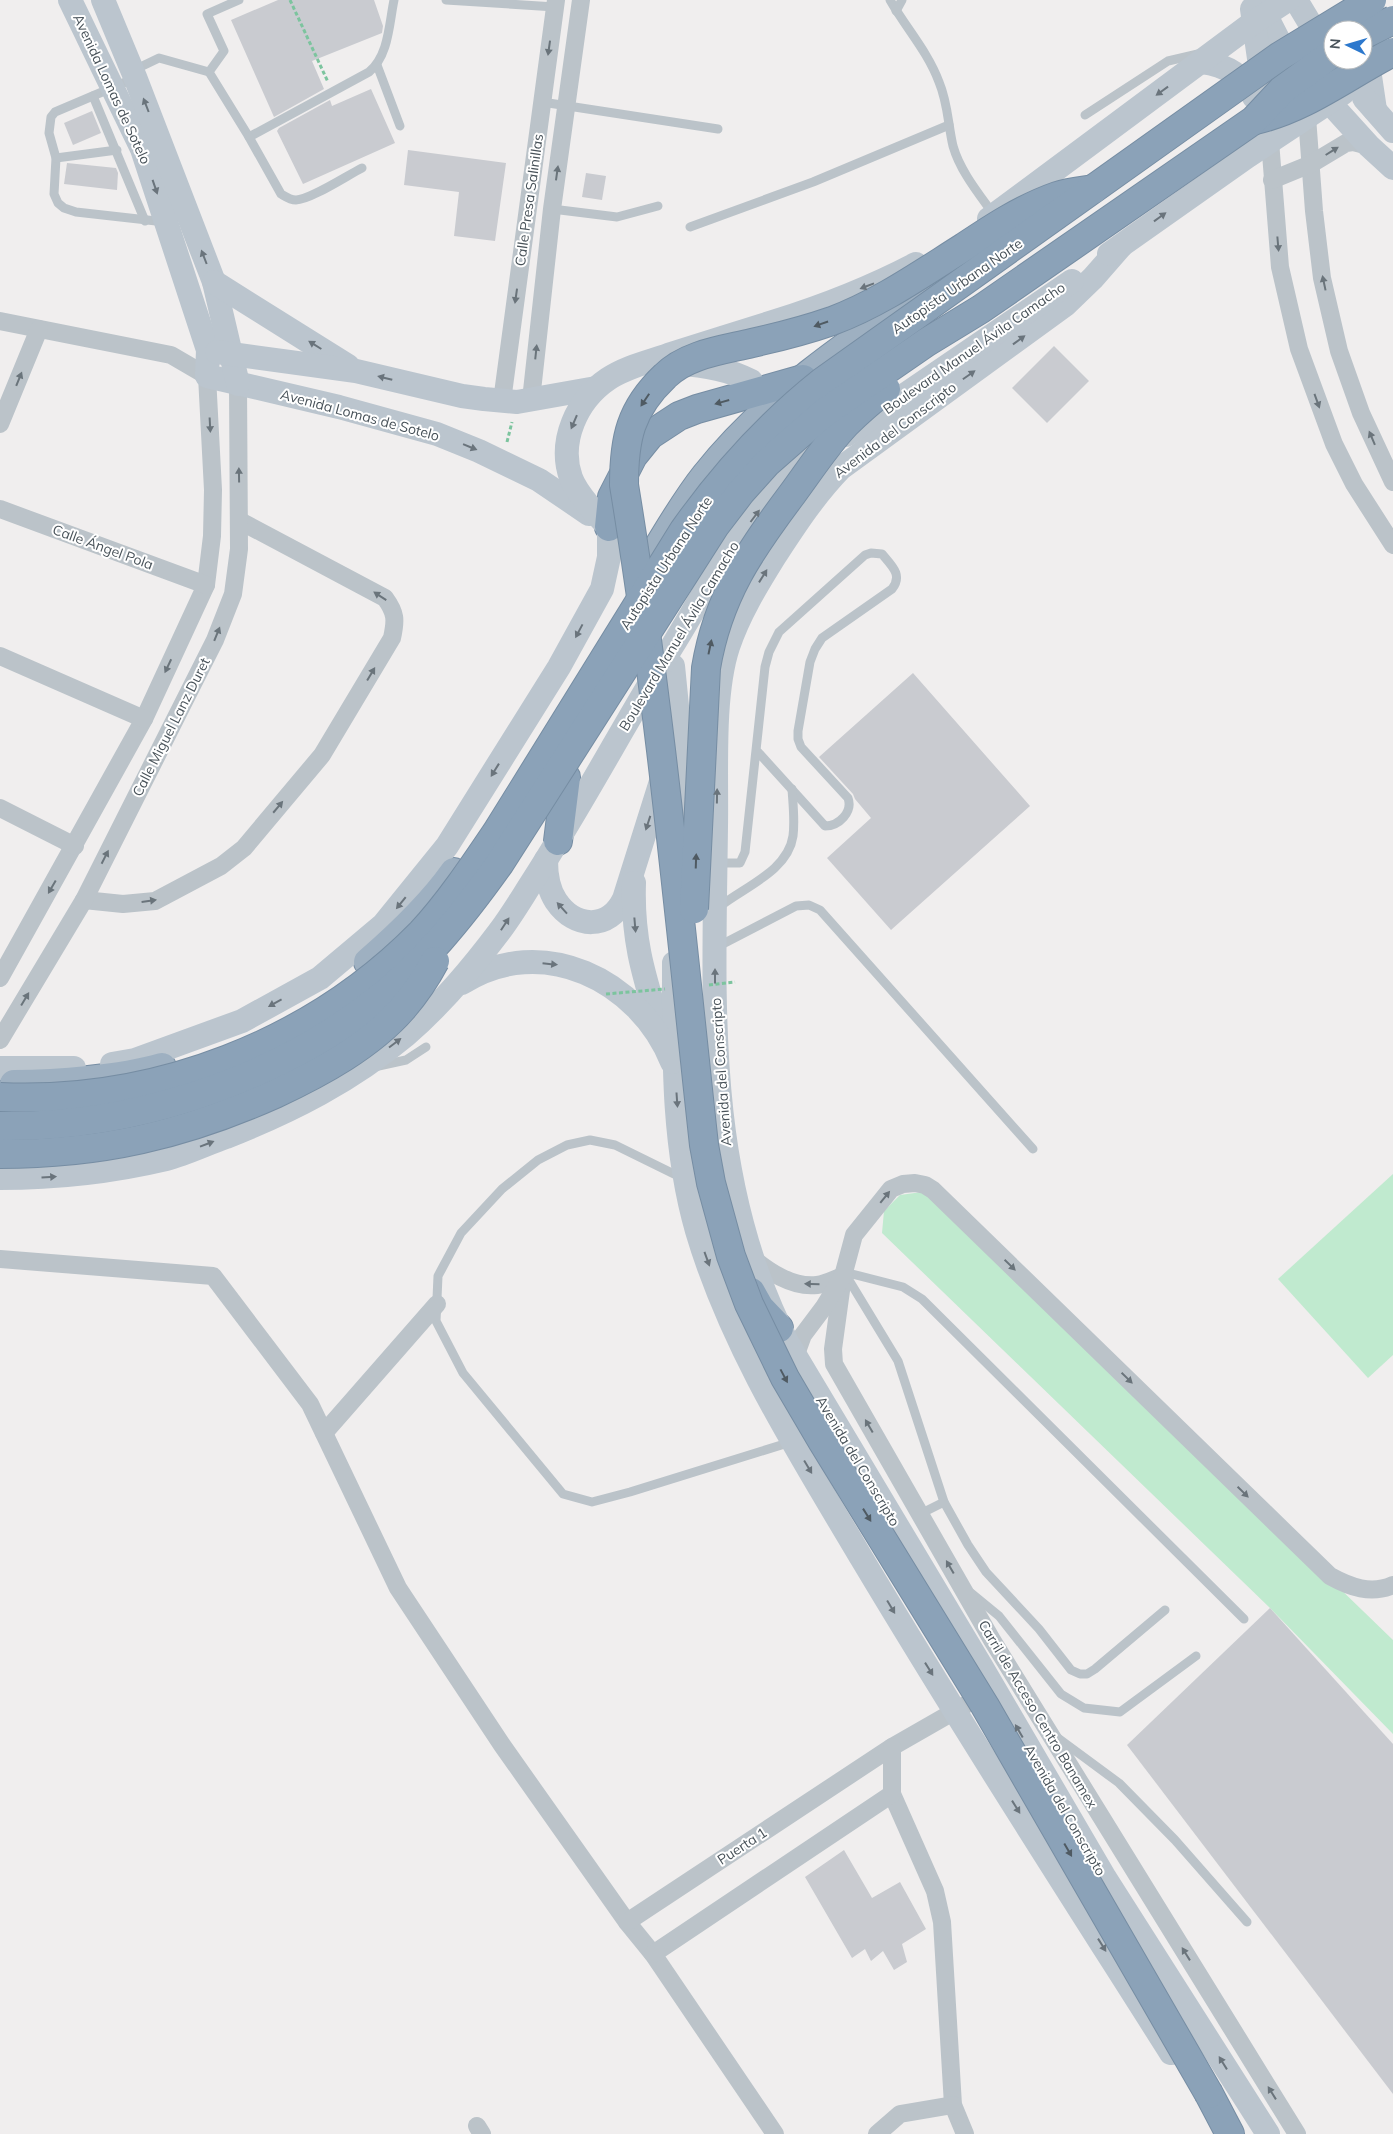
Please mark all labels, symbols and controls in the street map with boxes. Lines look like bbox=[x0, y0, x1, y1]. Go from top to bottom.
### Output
street label: Avenida Lomas de Sotelo bbox=[69, 11, 155, 167]
north arrow bbox=[1323, 20, 1373, 70]
text: N bbox=[1326, 38, 1344, 50]
one-way arrow bbox=[545, 41, 553, 57]
one-way arrow bbox=[1155, 86, 1169, 96]
one-way arrow bbox=[142, 97, 150, 112]
street label: Calle Presa Salinillas bbox=[511, 133, 547, 267]
one-way arrow bbox=[1325, 146, 1338, 155]
one-way arrow bbox=[553, 164, 561, 180]
one-way arrow bbox=[152, 180, 159, 195]
one-way arrow bbox=[1153, 212, 1167, 222]
street label: Autopista Urbana Norte bbox=[888, 234, 1026, 338]
one-way arrow bbox=[1274, 236, 1282, 252]
one-way arrow bbox=[200, 249, 207, 264]
one-way arrow bbox=[1320, 276, 1328, 291]
street label: Boulevard Manuel Ávila Camacho bbox=[879, 278, 1069, 418]
one-way arrow bbox=[860, 283, 874, 291]
one-way arrow bbox=[512, 288, 520, 304]
one-way arrow bbox=[813, 321, 828, 329]
one-way arrow bbox=[1012, 335, 1026, 345]
one-way arrow bbox=[308, 341, 321, 350]
one-way arrow bbox=[532, 343, 540, 359]
one-way arrow bbox=[963, 370, 976, 380]
one-way arrow bbox=[15, 371, 23, 386]
one-way arrow bbox=[377, 374, 393, 382]
street label: Avenida del Conscripto bbox=[830, 378, 960, 482]
street label: Avenida Lomas de Sotelo bbox=[279, 385, 441, 445]
one-way arrow bbox=[640, 393, 650, 407]
one-way arrow bbox=[1314, 394, 1321, 409]
one-way arrow bbox=[715, 398, 730, 406]
one-way arrow bbox=[569, 415, 577, 429]
one-way arrow bbox=[206, 417, 214, 433]
one-way arrow bbox=[1367, 431, 1375, 445]
one-way arrow bbox=[463, 443, 478, 451]
one-way arrow bbox=[235, 466, 243, 482]
street label: Autopista Urbana Norte bbox=[616, 493, 716, 633]
one-way arrow bbox=[749, 510, 760, 523]
street label: Calle Ángel Pola bbox=[50, 520, 156, 574]
street label: Boulevard Manuel Ávila Camacho bbox=[615, 538, 743, 734]
one-way arrow bbox=[758, 570, 767, 583]
one-way arrow bbox=[373, 591, 387, 601]
one-way arrow bbox=[575, 624, 583, 639]
one-way arrow bbox=[213, 626, 221, 641]
one-way arrow bbox=[706, 639, 714, 655]
street label: Calle Miguel Lanz Duret bbox=[128, 655, 214, 799]
one-way arrow bbox=[164, 659, 172, 673]
one-way arrow bbox=[366, 668, 375, 681]
one-way arrow bbox=[490, 764, 499, 777]
one-way arrow bbox=[713, 788, 721, 804]
one-way arrow bbox=[273, 801, 284, 814]
one-way arrow bbox=[644, 815, 651, 830]
one-way arrow bbox=[101, 850, 109, 865]
one-way arrow bbox=[692, 853, 700, 869]
one-way arrow bbox=[47, 881, 56, 894]
one-way arrow bbox=[142, 897, 158, 905]
one-way arrow bbox=[396, 897, 407, 909]
one-way arrow bbox=[556, 902, 568, 914]
one-way arrow bbox=[500, 917, 510, 930]
one-way arrow bbox=[631, 917, 639, 933]
one-way arrow bbox=[542, 960, 558, 968]
one-way arrow bbox=[710, 968, 718, 984]
one-way arrow bbox=[20, 992, 29, 1005]
street label: Avenida del Conscripto bbox=[707, 997, 735, 1147]
one-way arrow bbox=[267, 999, 282, 1007]
one-way arrow bbox=[388, 1037, 401, 1048]
one-way arrow bbox=[673, 1092, 681, 1108]
one-way arrow bbox=[200, 1140, 215, 1148]
one-way arrow bbox=[41, 1173, 57, 1181]
one-way arrow bbox=[879, 1191, 890, 1204]
one-way arrow bbox=[704, 1251, 711, 1266]
one-way arrow bbox=[1004, 1259, 1016, 1271]
one-way arrow bbox=[804, 1280, 820, 1288]
one-way arrow bbox=[780, 1369, 788, 1383]
one-way arrow bbox=[1120, 1372, 1132, 1384]
street label: Avenida del Conscripto bbox=[812, 1393, 904, 1529]
one-way arrow bbox=[865, 1419, 874, 1432]
one-way arrow bbox=[804, 1461, 813, 1474]
one-way arrow bbox=[1237, 1486, 1249, 1498]
one-way arrow bbox=[863, 1509, 872, 1522]
one-way arrow bbox=[946, 1560, 954, 1574]
one-way arrow bbox=[887, 1600, 896, 1614]
street label: Carril de Acceso Centro Banamex bbox=[975, 1617, 1102, 1812]
one-way arrow bbox=[925, 1663, 934, 1676]
one-way arrow bbox=[1014, 1724, 1023, 1738]
street label: Avenida del Conscripto bbox=[1020, 1741, 1110, 1879]
one-way arrow bbox=[1011, 1800, 1020, 1814]
street label: Puerta 1 bbox=[714, 1823, 770, 1869]
one-way arrow bbox=[1064, 1842, 1072, 1857]
one-way arrow bbox=[1098, 1938, 1107, 1951]
one-way arrow bbox=[1182, 1948, 1191, 1961]
one-way arrow bbox=[1218, 2057, 1228, 2070]
one-way arrow bbox=[1267, 2086, 1276, 2099]

